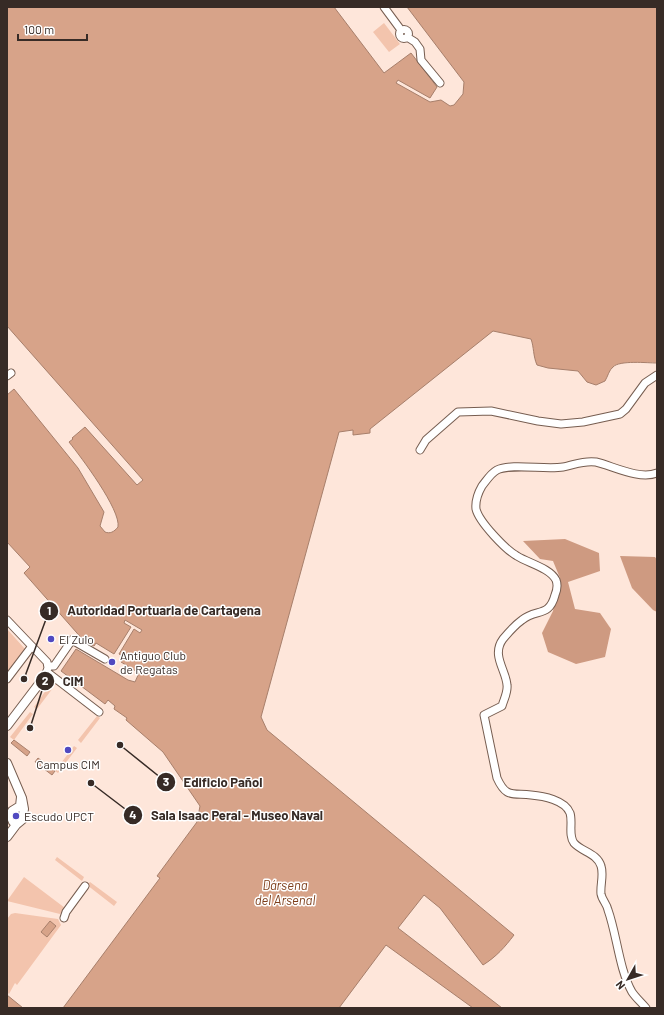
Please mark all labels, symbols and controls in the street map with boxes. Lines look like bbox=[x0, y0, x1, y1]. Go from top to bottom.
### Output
scale bar bbox=[18, 16, 87, 42]
text: 100 m bbox=[24, 22, 54, 36]
callout: Autoridad Portuaria de Cartagena bbox=[39, 598, 269, 623]
text: Autoridad Portuaria de Cartagena bbox=[67, 602, 261, 618]
text: 1 bbox=[47, 603, 51, 617]
place label: El Zulo bbox=[59, 632, 94, 646]
marker: El Zulo bbox=[46, 634, 56, 644]
place label: Antiguo Club de Regatas bbox=[120, 648, 186, 676]
marker: Antiguo Club de Regatas bbox=[107, 657, 117, 667]
callout: CIM bbox=[35, 669, 91, 694]
text: 2 bbox=[42, 673, 49, 687]
text: CIM bbox=[63, 673, 83, 689]
marker: Campus CIM bbox=[63, 745, 73, 755]
place label: Campus CIM bbox=[36, 757, 100, 771]
callout: Edificio Pañol bbox=[156, 770, 271, 795]
text: 3 bbox=[163, 774, 169, 788]
text: Edificio Pañol bbox=[184, 774, 262, 790]
callout: Sala Isaac Peral - Museo Naval bbox=[123, 802, 331, 827]
text: 4 bbox=[129, 807, 137, 821]
text: Sala Isaac Peral - Museo Naval bbox=[151, 807, 323, 823]
place label: Escudo UPCT bbox=[24, 809, 94, 823]
marker: Escudo UPCT bbox=[11, 811, 21, 821]
water label: Dársena del Arsenal bbox=[255, 877, 315, 908]
north arrow bbox=[608, 959, 648, 999]
text: N bbox=[612, 979, 627, 993]

